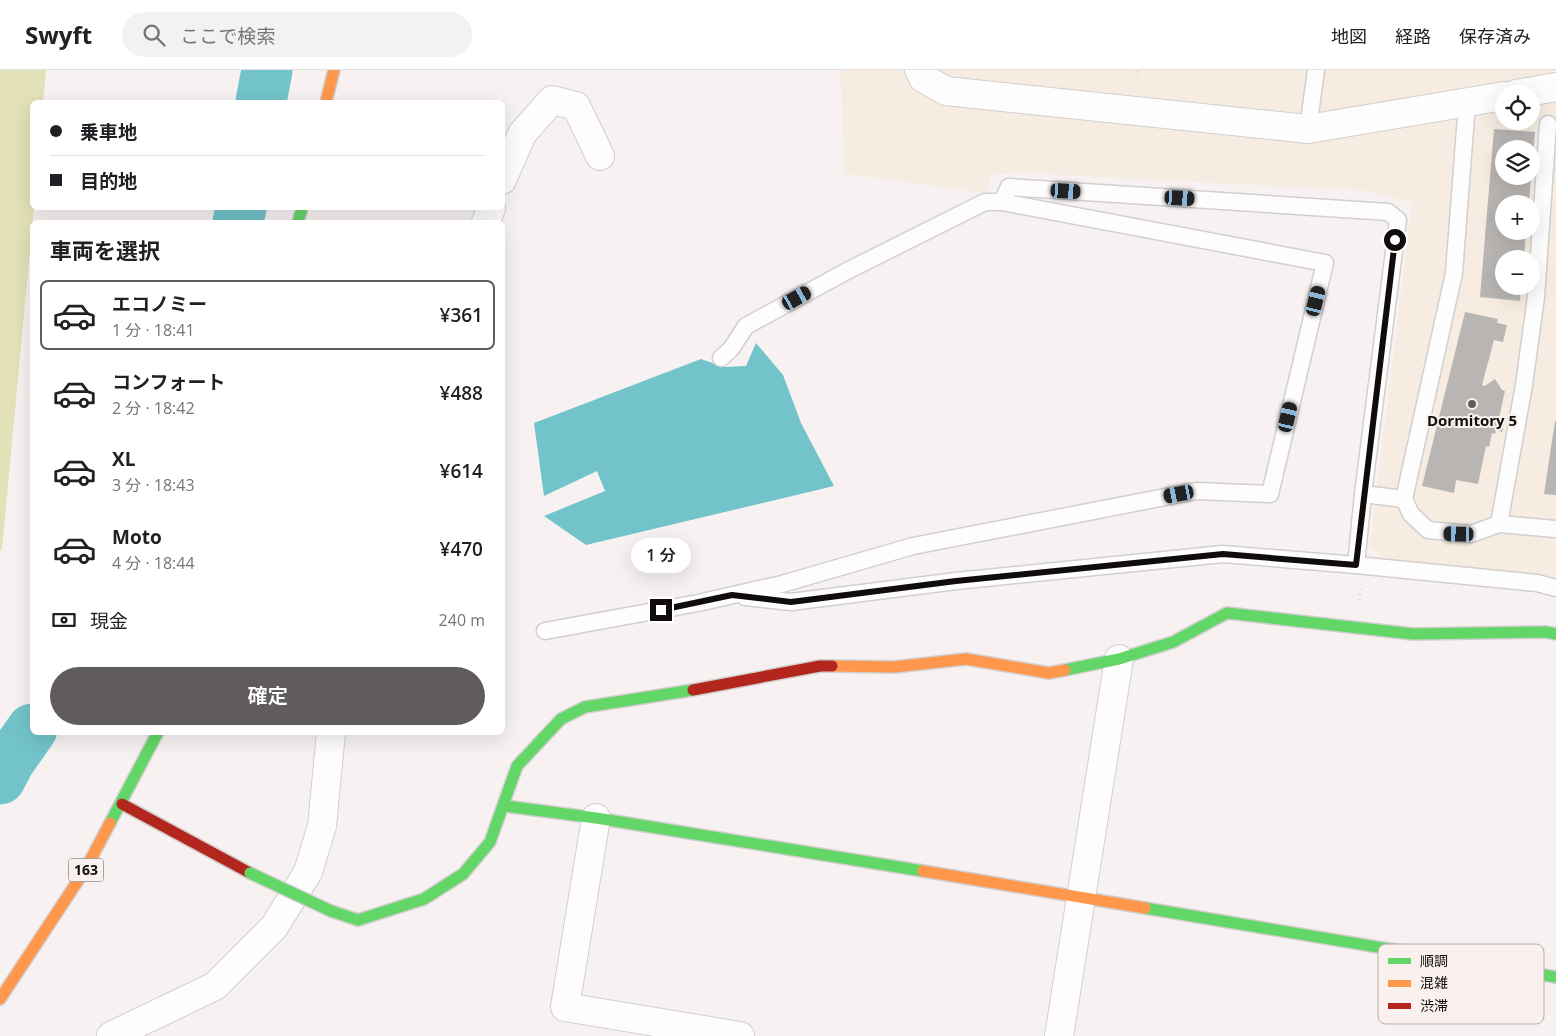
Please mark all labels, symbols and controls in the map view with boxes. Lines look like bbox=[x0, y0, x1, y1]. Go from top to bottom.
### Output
search box bbox=[122, 12, 472, 57]
text: Swyft bbox=[25, 18, 92, 51]
icon: search bbox=[140, 21, 168, 49]
text: ここで検索 bbox=[180, 23, 275, 49]
text: 地図 bbox=[1331, 24, 1367, 48]
text: 経路 bbox=[1395, 24, 1431, 48]
text: 保存済み bbox=[1459, 24, 1531, 48]
map controls bbox=[1495, 85, 1540, 295]
button: locate bbox=[1495, 85, 1540, 130]
text: 乗車地 bbox=[80, 119, 137, 145]
button: layers bbox=[1495, 140, 1540, 185]
text: 目的地 bbox=[80, 168, 137, 194]
car bbox=[1050, 183, 1081, 199]
car bbox=[1164, 190, 1195, 206]
button: + bbox=[1495, 195, 1540, 240]
route start bbox=[1384, 229, 1406, 251]
text: 車両を選択 bbox=[50, 235, 160, 265]
button: − bbox=[1495, 250, 1540, 295]
car bbox=[780, 284, 813, 312]
car bbox=[1305, 285, 1326, 317]
text: エコノミー bbox=[112, 291, 207, 317]
icon: car bbox=[52, 293, 97, 338]
text: ¥361 bbox=[440, 302, 483, 328]
text: 1 分 · 18:41 bbox=[112, 319, 195, 341]
text: コンフォート bbox=[112, 369, 225, 395]
icon: car bbox=[52, 371, 97, 416]
text: ¥488 bbox=[440, 380, 483, 406]
text: 2 分 · 18:42 bbox=[112, 397, 195, 419]
marker: Dormitory 5 bbox=[1466, 398, 1478, 410]
car bbox=[1277, 401, 1298, 433]
place label: Dormitory 5 bbox=[1427, 410, 1517, 430]
text: XL bbox=[112, 446, 135, 472]
icon: car bbox=[52, 449, 97, 494]
text: ¥614 bbox=[440, 458, 483, 484]
text: 3 分 · 18:43 bbox=[112, 474, 195, 496]
car bbox=[1162, 484, 1195, 504]
text: Moto bbox=[112, 524, 162, 550]
car bbox=[1443, 526, 1474, 542]
icon: car bbox=[52, 527, 97, 572]
text: ¥470 bbox=[440, 536, 483, 562]
callout: 1 分 bbox=[631, 538, 691, 572]
text: 1 分 bbox=[646, 544, 676, 566]
text: 4 分 · 18:44 bbox=[112, 552, 195, 574]
route end bbox=[650, 599, 672, 621]
icon: cash bbox=[50, 606, 78, 634]
text: 現金 bbox=[90, 608, 128, 634]
text: 240 m bbox=[439, 609, 485, 631]
button: 確定 bbox=[50, 667, 485, 725]
road number: 163 bbox=[68, 858, 104, 882]
legend bbox=[1378, 944, 1544, 1024]
text: 順調 bbox=[1420, 951, 1448, 970]
text: 混雑 bbox=[1420, 973, 1448, 992]
text: 渋滞 bbox=[1420, 996, 1448, 1015]

